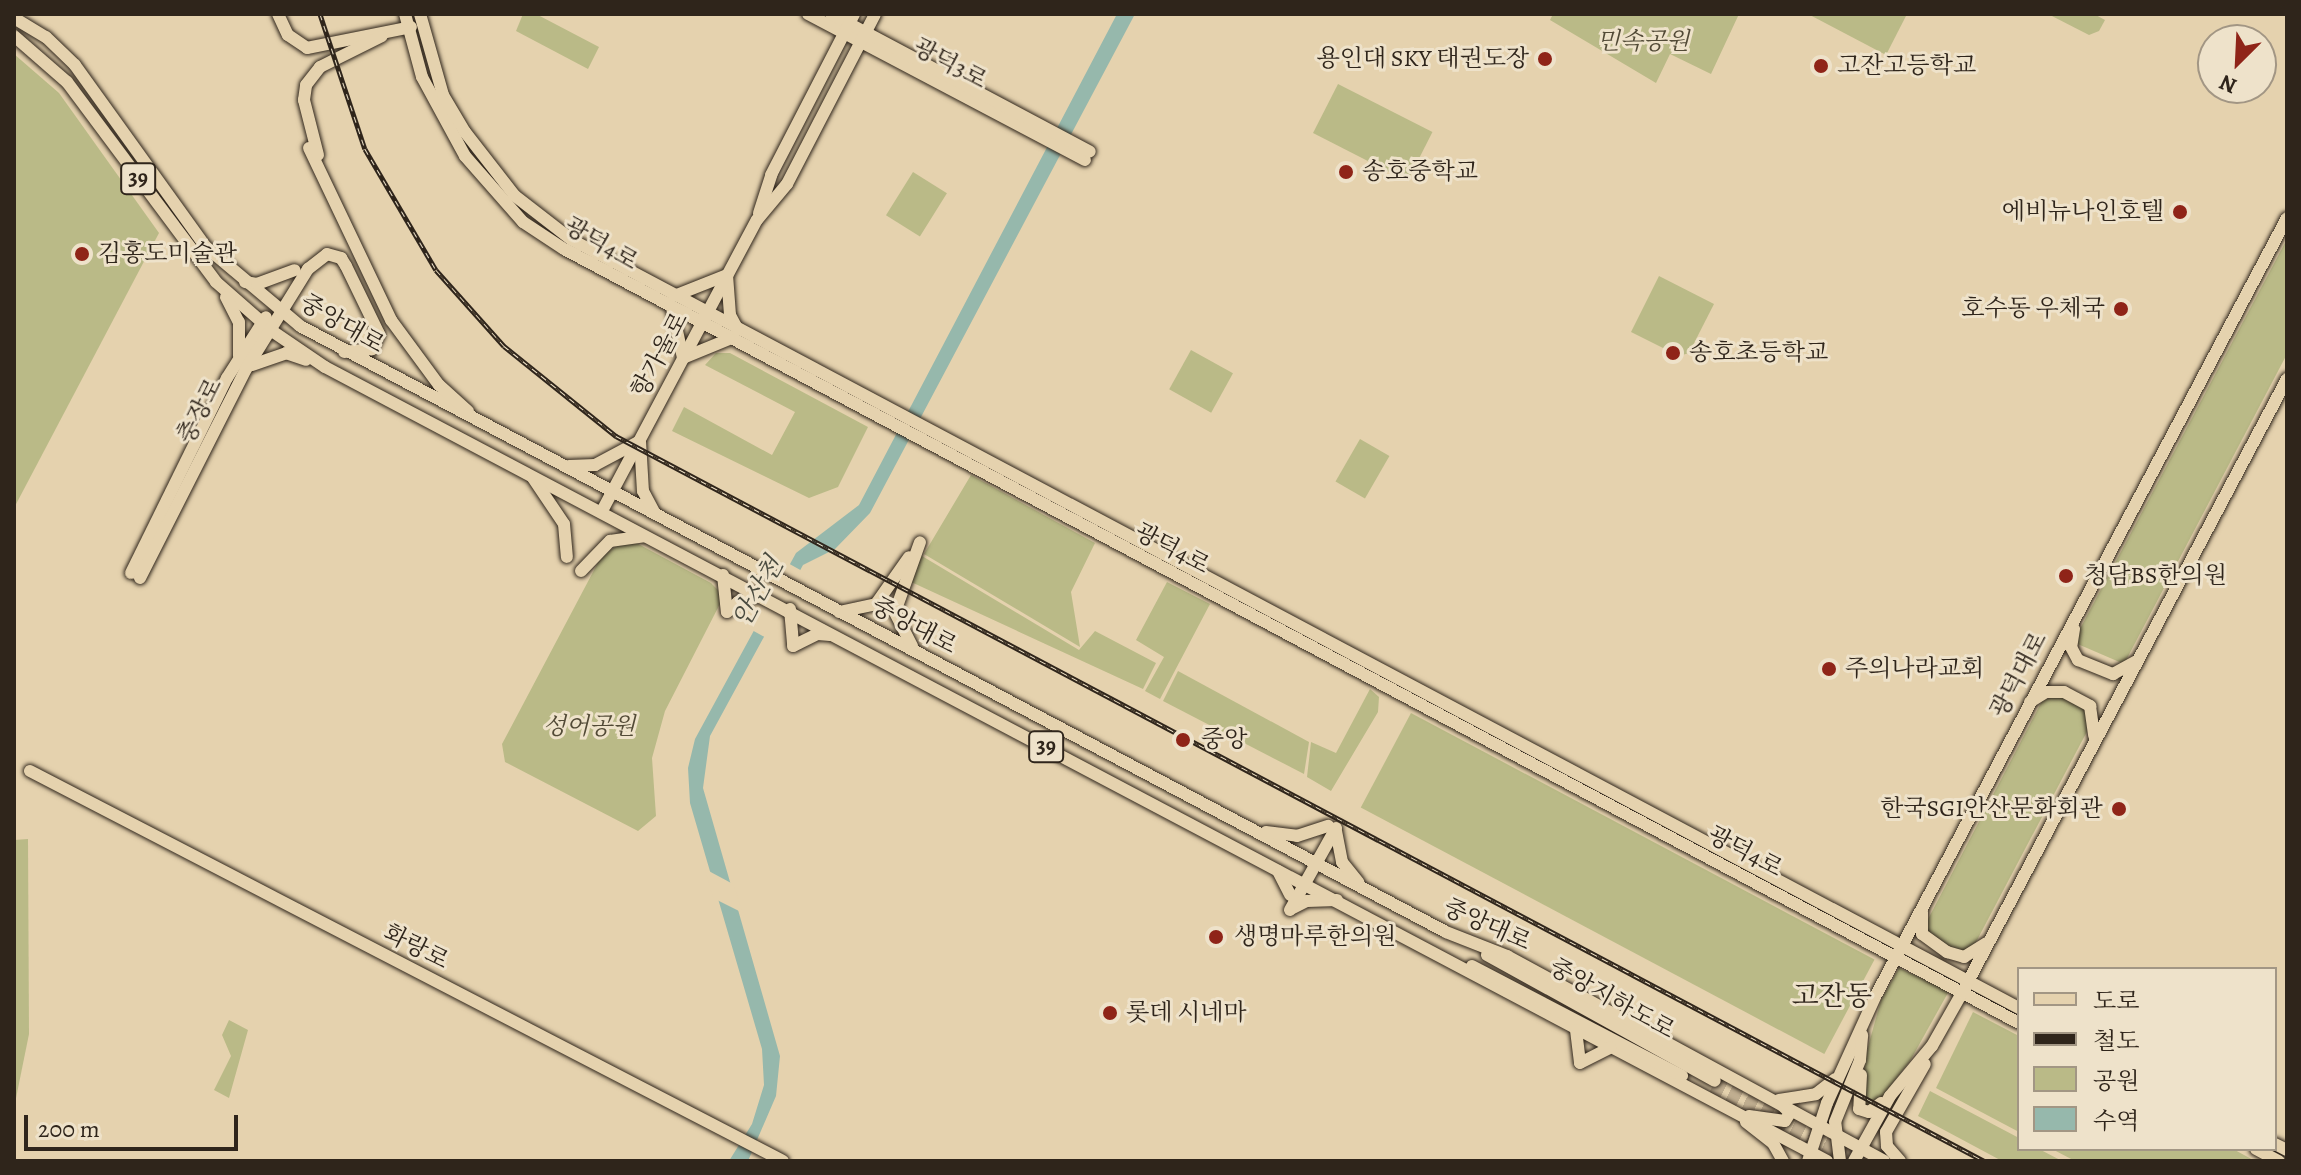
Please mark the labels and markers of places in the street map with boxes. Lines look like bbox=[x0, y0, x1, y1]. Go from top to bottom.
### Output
place label: 용인대 SKY 태권도장 bbox=[1317, 45, 1529, 73]
marker: 용인대 SKY 태권도장 bbox=[1536, 50, 1554, 68]
place label: 고잔고등학교 bbox=[1837, 52, 1976, 80]
marker: 고잔고등학교 bbox=[1812, 57, 1830, 75]
place label: 송호중학교 bbox=[1362, 158, 1478, 186]
marker: 송호중학교 bbox=[1337, 163, 1355, 181]
place label: 에비뉴나인호텔 bbox=[2002, 198, 2164, 226]
marker: 에비뉴나인호텔 bbox=[2171, 203, 2189, 221]
place label: 김홍도미술관 bbox=[98, 240, 237, 268]
marker: 김홍도미술관 bbox=[73, 245, 91, 263]
place label: 호수동 우체국 bbox=[1961, 295, 2105, 323]
marker: 호수동 우체국 bbox=[2112, 300, 2130, 318]
place label: 송호초등학교 bbox=[1689, 339, 1828, 367]
marker: 송호초등학교 bbox=[1664, 344, 1682, 362]
place label: 청담BS한의원 bbox=[2084, 562, 2227, 590]
marker: 청담BS한의원 bbox=[2055, 565, 2077, 587]
place label: 주의나라교회 bbox=[1845, 655, 1984, 683]
marker: 주의나라교회 bbox=[1820, 660, 1838, 678]
place label: 중앙 bbox=[1201, 726, 1247, 754]
marker: 중앙 bbox=[1172, 729, 1194, 751]
place label: 한국SGI안산문화회관 bbox=[1880, 795, 2103, 823]
marker: 한국SGI안산문화회관 bbox=[2110, 800, 2128, 818]
place label: 생명마루한의원 bbox=[1234, 923, 1396, 951]
marker: 생명마루한의원 bbox=[1205, 926, 1227, 948]
place label: 롯데 시네마 bbox=[1126, 999, 1247, 1027]
marker: 롯데 시네마 bbox=[1101, 1004, 1119, 1022]

